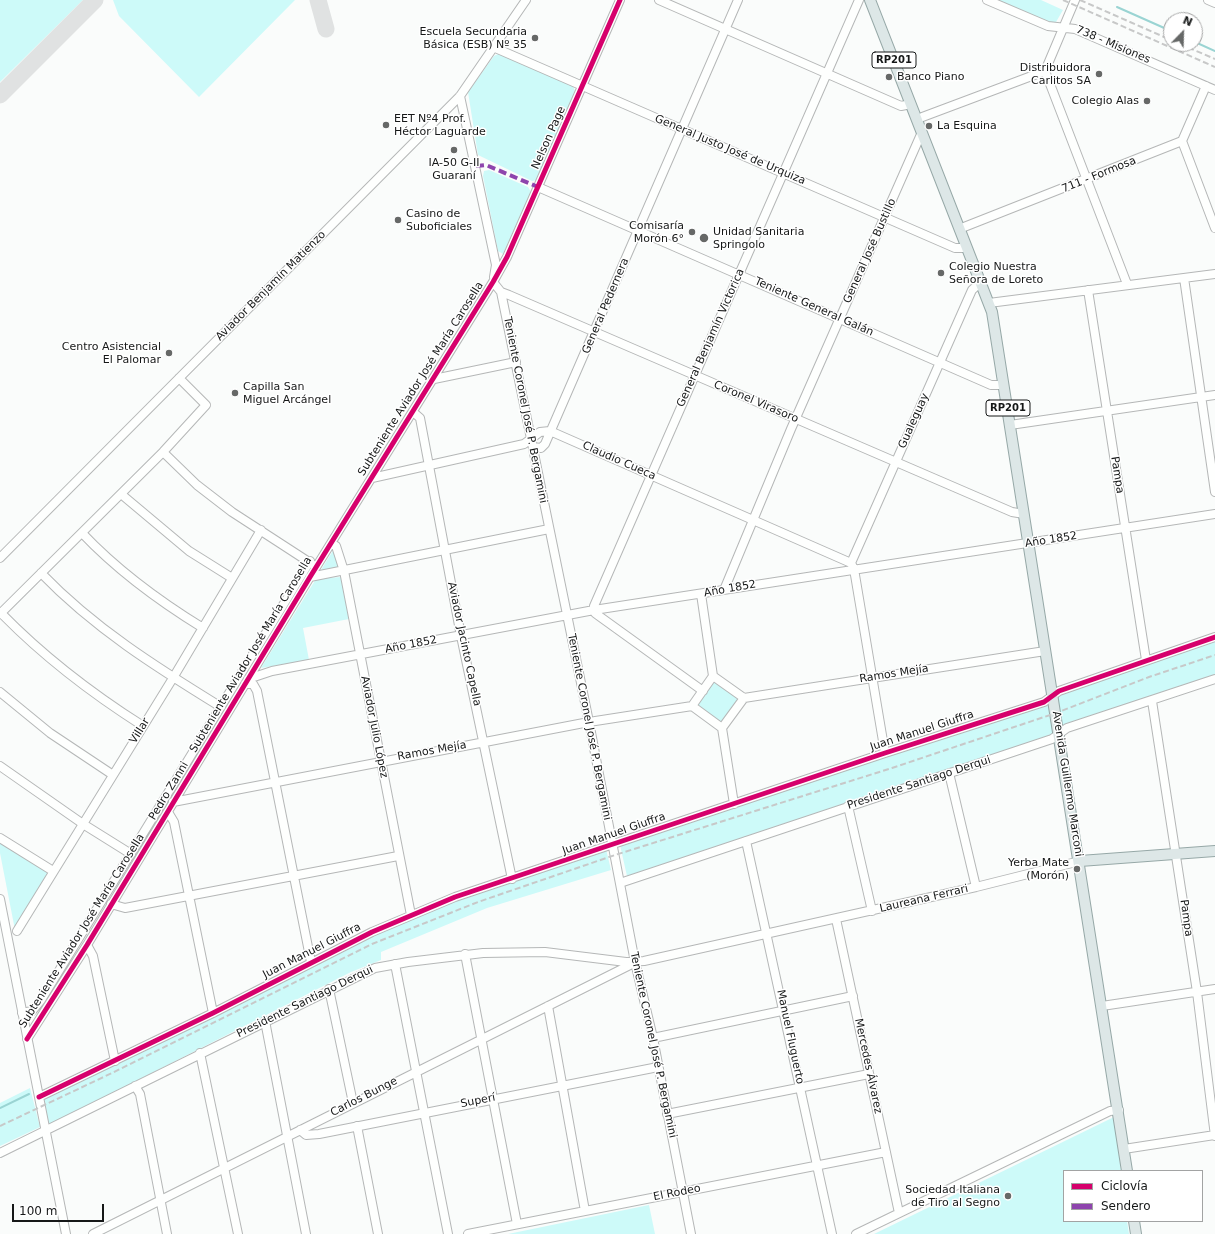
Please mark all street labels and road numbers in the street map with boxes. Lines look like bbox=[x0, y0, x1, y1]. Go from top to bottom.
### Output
street label: 738 - Misiones bbox=[1074, 23, 1152, 67]
road number: RP201 bbox=[872, 52, 916, 68]
street label: Nelson Page bbox=[529, 104, 569, 172]
street label: General Justo José de Urquiza bbox=[653, 112, 807, 188]
street label: 711 - Formosa bbox=[1060, 154, 1138, 196]
street label: General José Bustillo bbox=[841, 197, 899, 305]
street label: Aviador Benjamín Matienzo bbox=[213, 228, 329, 344]
street label: General Pedernera bbox=[580, 256, 632, 356]
street label: General Benjamín Victorica bbox=[674, 267, 748, 409]
street label: Teniente General Galán bbox=[752, 275, 876, 339]
street label: Subteniente Aviador José María Carosella bbox=[356, 280, 486, 478]
street label: Teniente Coronel José P. Bergamini bbox=[500, 316, 550, 504]
street label: Coronel Virasoro bbox=[712, 378, 800, 426]
street label: Gualeguay bbox=[896, 391, 932, 451]
road number: RP201 bbox=[986, 400, 1030, 416]
street label: Claudio Cueca bbox=[580, 439, 658, 483]
street label: Pampa bbox=[1108, 456, 1126, 494]
street label: Año 1852 bbox=[1024, 529, 1078, 551]
street label: Subteniente Aviador José María Carosella bbox=[187, 555, 315, 755]
street label: Año 1852 bbox=[703, 578, 757, 600]
street label: Aviador Jacinto Capella bbox=[444, 581, 484, 707]
street label: Año 1852 bbox=[384, 633, 438, 657]
street label: Teniente Coronel José P. Bergamini bbox=[564, 633, 614, 821]
street label: Ramos Mejía bbox=[858, 662, 930, 686]
street label: Aviador Julio López bbox=[358, 675, 390, 779]
street label: Juan Manuel Giuffra bbox=[868, 708, 976, 754]
street label: Avenida Guillermo Marconi bbox=[1049, 710, 1085, 858]
street label: Villar bbox=[127, 716, 153, 746]
street label: Ramos Mejía bbox=[396, 738, 468, 764]
street label: Presidente Santiago Derqui bbox=[846, 754, 992, 812]
street label: Pedro Zanni bbox=[146, 759, 192, 823]
street label: Juan Manuel Giuffra bbox=[561, 810, 667, 858]
street label: Subteniente Aviador José María Carosella bbox=[17, 832, 147, 1030]
street label: Laureana Ferrari bbox=[878, 882, 970, 916]
street label: Pampa bbox=[1177, 899, 1195, 937]
street label: Juan Manuel Giuffra bbox=[261, 921, 363, 981]
street label: Teniente Coronel José P. Bergamini bbox=[627, 951, 679, 1139]
street label: Presidente Santiago Derqui bbox=[235, 963, 375, 1041]
street label: Manuel Fluguerto bbox=[774, 989, 806, 1085]
street label: Mercedes Álvarez bbox=[851, 1017, 885, 1115]
street label: Carlos Bunge bbox=[328, 1075, 400, 1119]
street label: Superí bbox=[459, 1091, 497, 1111]
street label: El Rodeo bbox=[652, 1182, 702, 1204]

